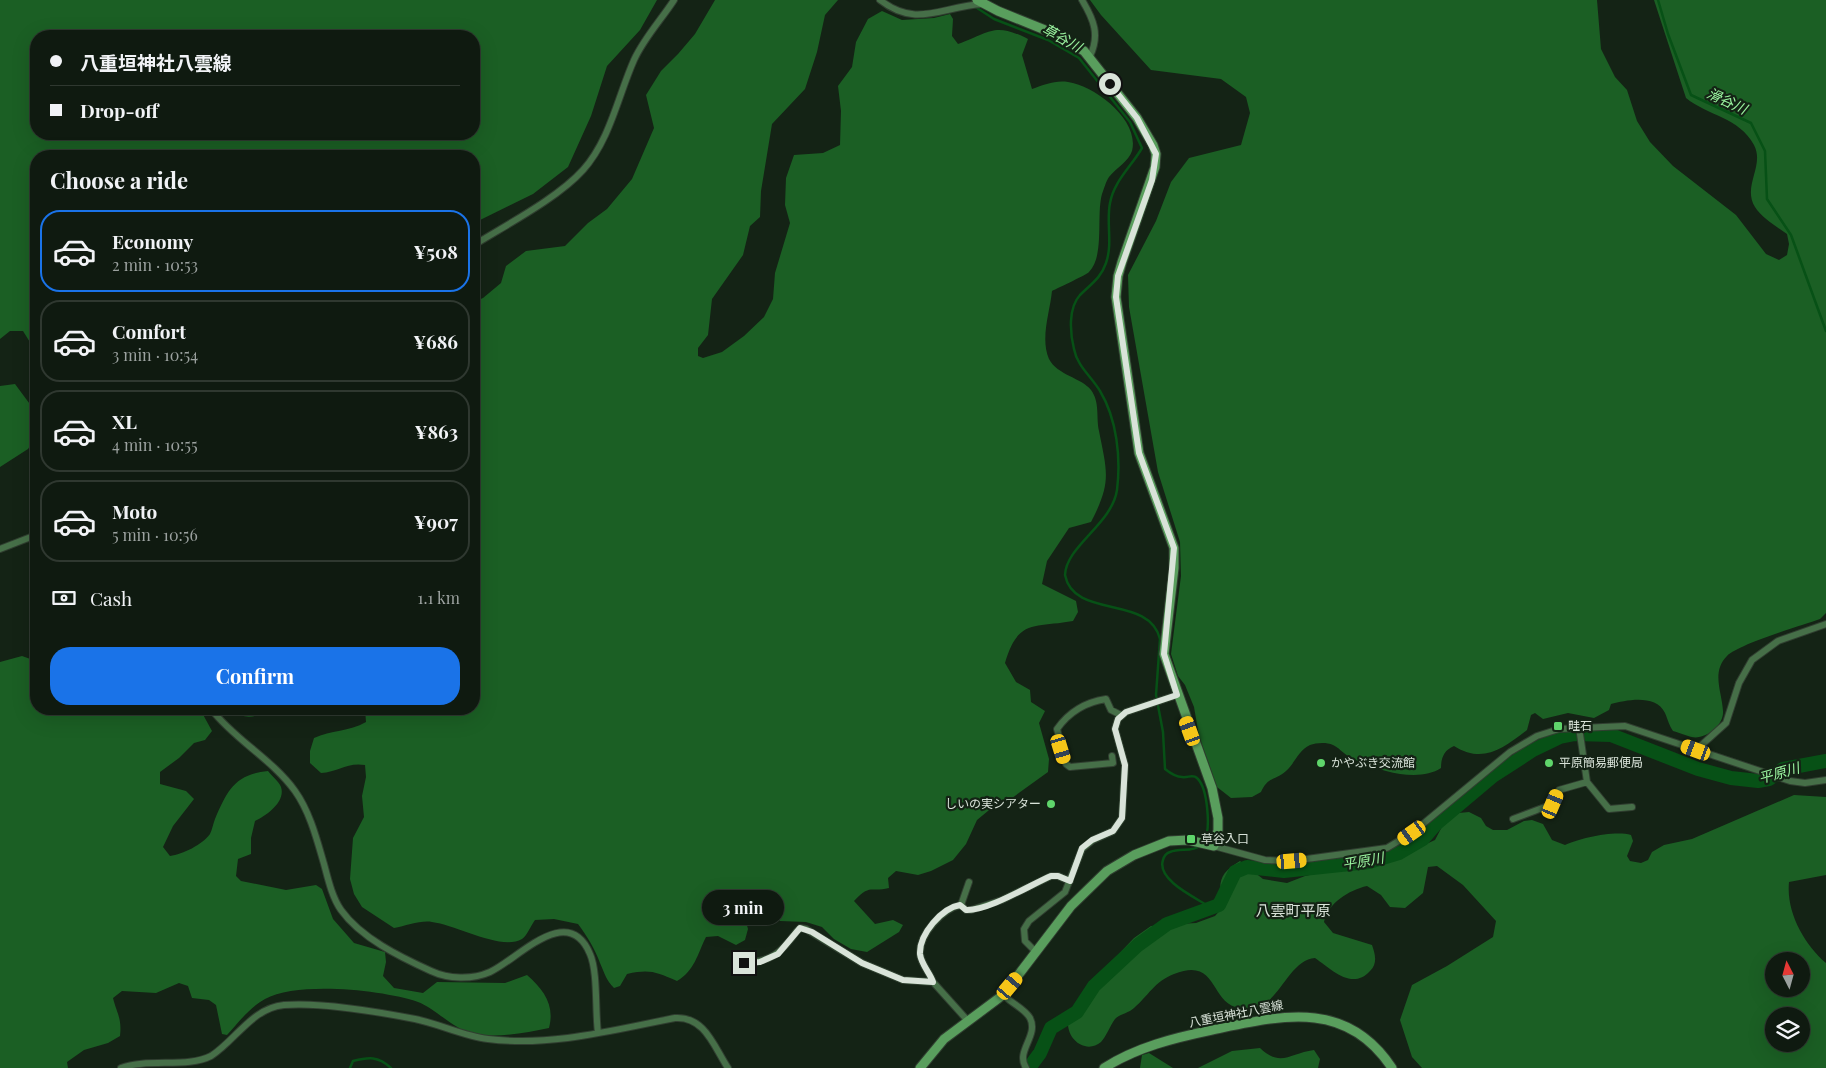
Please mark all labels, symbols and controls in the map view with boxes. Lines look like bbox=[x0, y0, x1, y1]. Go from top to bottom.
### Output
water label: 草谷川 bbox=[1039, 19, 1087, 57]
text: 八重垣神社八雲線 bbox=[80, 49, 232, 75]
route start bbox=[1099, 73, 1121, 95]
water label: 滑谷川 bbox=[1704, 83, 1752, 119]
text: Drop-off bbox=[80, 97, 158, 123]
text: Choose a ride bbox=[50, 165, 188, 195]
text: Economy bbox=[112, 228, 193, 254]
icon: car bbox=[52, 229, 97, 274]
text: ¥508 bbox=[413, 238, 458, 264]
text: 2 min · 10:53 bbox=[112, 254, 198, 275]
text: Comfort bbox=[112, 318, 186, 344]
icon: car bbox=[52, 319, 97, 364]
text: ¥686 bbox=[413, 328, 458, 354]
text: 3 min · 10:54 bbox=[112, 344, 198, 365]
text: XL bbox=[112, 408, 137, 434]
icon: car bbox=[52, 409, 97, 454]
text: ¥863 bbox=[415, 418, 458, 444]
text: 4 min · 10:55 bbox=[112, 434, 198, 455]
text: Moto bbox=[112, 498, 157, 524]
icon: car bbox=[52, 499, 97, 544]
text: ¥907 bbox=[414, 508, 458, 534]
text: 5 min · 10:56 bbox=[112, 524, 198, 545]
icon: cash bbox=[50, 584, 78, 612]
text: Cash bbox=[90, 585, 132, 611]
text: 1.1 km bbox=[418, 587, 460, 608]
button: Confirm bbox=[50, 647, 460, 705]
car bbox=[1177, 714, 1202, 748]
place label: 畦石 bbox=[1568, 717, 1592, 733]
marker: 畦石 bbox=[1552, 720, 1564, 732]
car bbox=[1049, 732, 1072, 766]
car bbox=[1679, 738, 1712, 762]
place label: かやぶき交流館 bbox=[1331, 754, 1415, 770]
place label: 平原簡易郵便局 bbox=[1559, 754, 1643, 770]
marker: かやぶき交流館 bbox=[1315, 757, 1327, 769]
marker: 平原簡易郵便局 bbox=[1543, 757, 1555, 769]
water label: 平原川 bbox=[1756, 757, 1804, 787]
car bbox=[1540, 787, 1565, 821]
place label: しいの実シアター bbox=[945, 795, 1041, 811]
marker: しいの実シアター bbox=[1045, 798, 1057, 810]
car bbox=[1395, 818, 1428, 848]
place label: 草谷入口 bbox=[1201, 830, 1249, 846]
marker: 草谷入口 bbox=[1185, 833, 1197, 845]
water label: 平原川 bbox=[1341, 847, 1387, 874]
car bbox=[1276, 852, 1307, 870]
callout: 3 min bbox=[703, 890, 785, 926]
text: 3 min bbox=[723, 897, 763, 918]
district label: 八雲町平原 bbox=[1255, 900, 1331, 920]
route end bbox=[733, 952, 755, 974]
north arrow bbox=[1765, 952, 1810, 998]
map controls bbox=[1765, 952, 1810, 1052]
car bbox=[994, 970, 1025, 1002]
street label: 八重垣神社八雲線 bbox=[1187, 996, 1284, 1030]
button: layers bbox=[1765, 1007, 1810, 1052]

